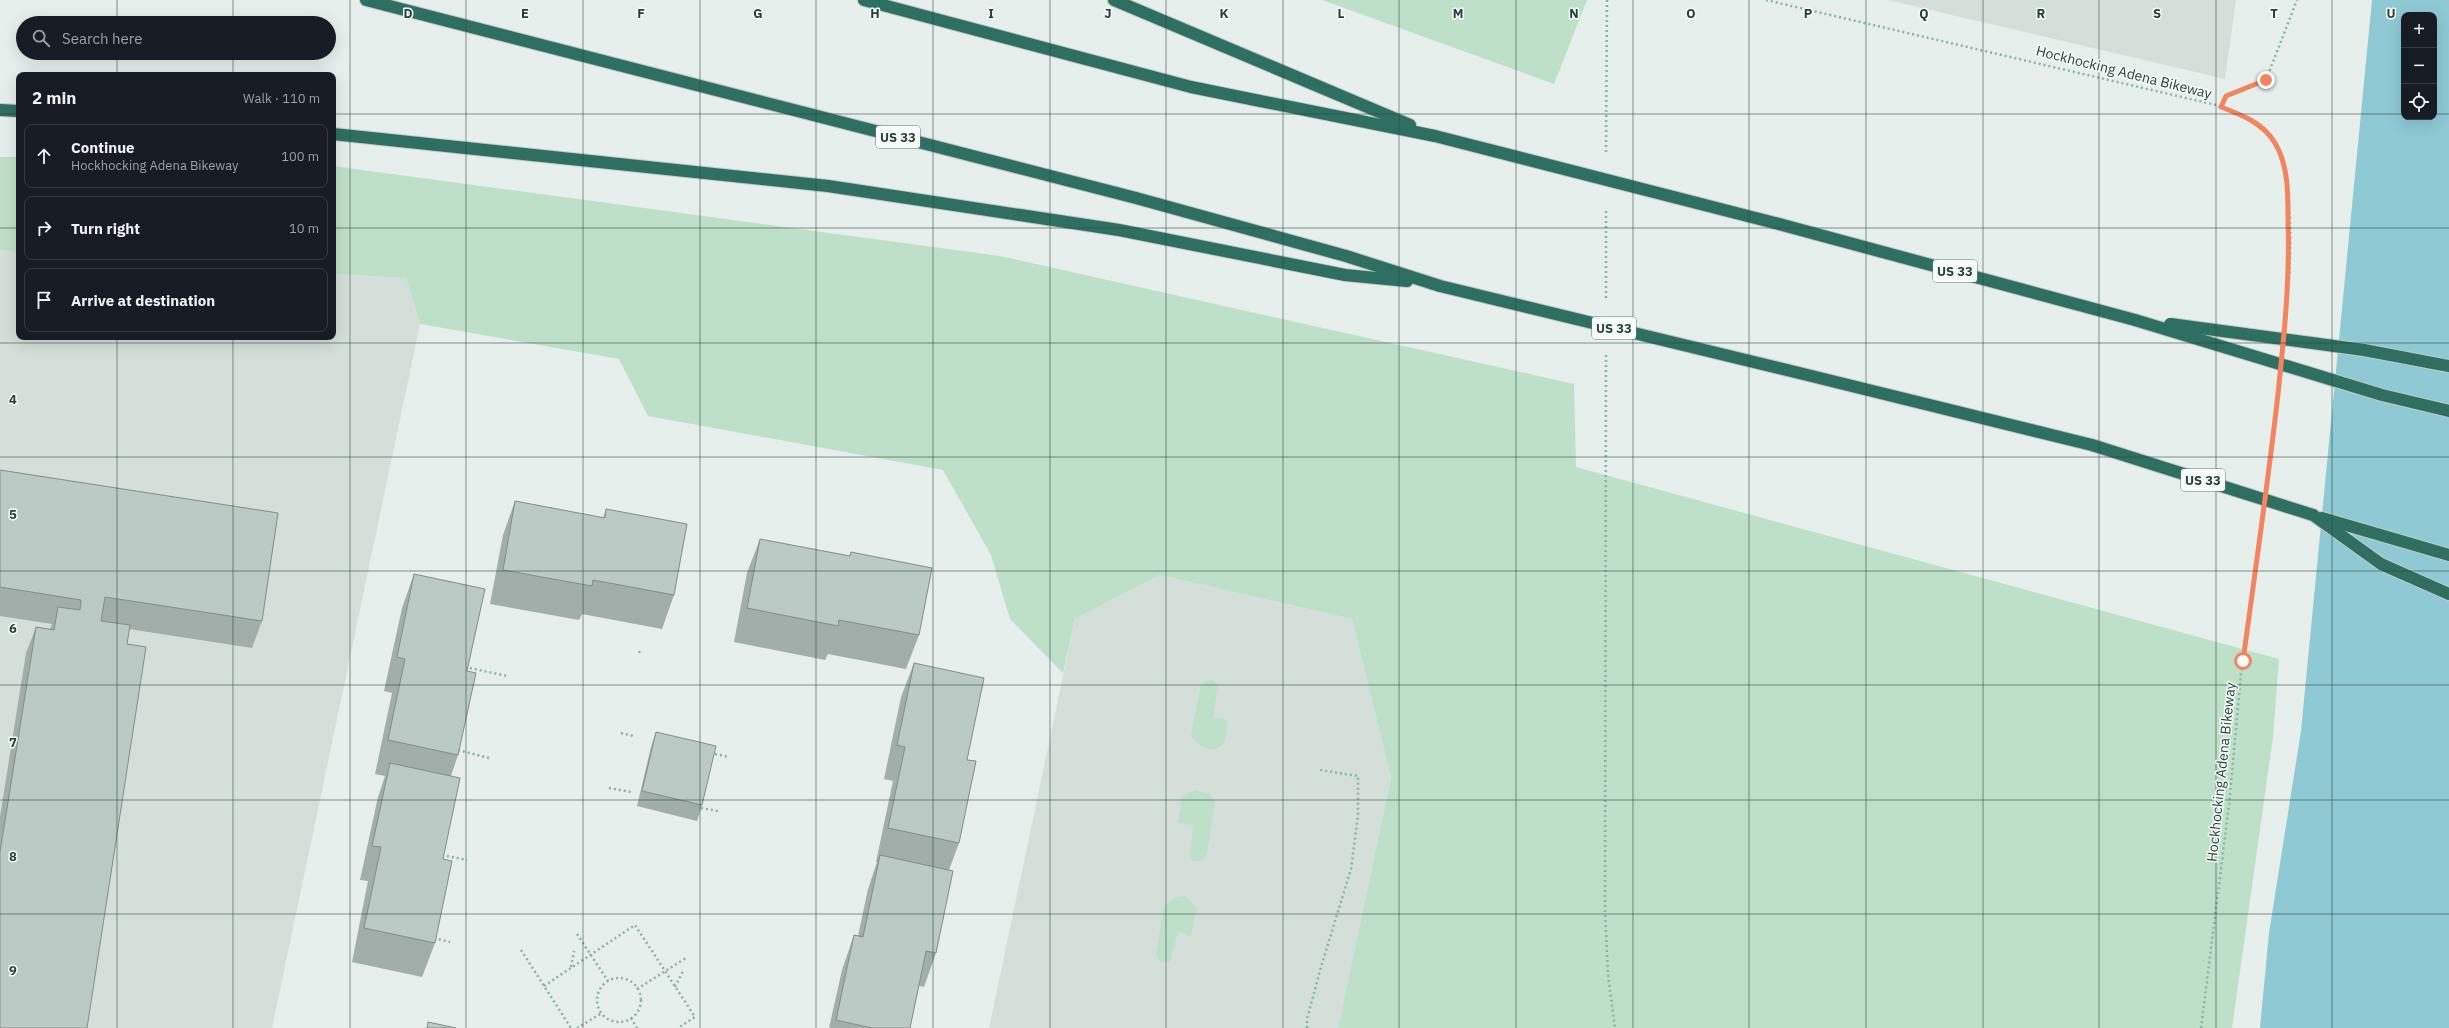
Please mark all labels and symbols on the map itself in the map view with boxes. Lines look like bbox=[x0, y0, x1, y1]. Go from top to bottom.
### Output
text: D bbox=[403, 5, 413, 22]
text: E bbox=[521, 5, 529, 22]
text: F bbox=[637, 5, 645, 22]
text: G bbox=[753, 5, 763, 22]
text: H bbox=[870, 5, 880, 22]
text: I bbox=[988, 5, 994, 22]
text: J bbox=[1104, 5, 1112, 22]
text: K bbox=[1219, 5, 1229, 22]
text: L bbox=[1338, 5, 1345, 22]
text: M bbox=[1453, 5, 1463, 22]
text: N bbox=[1569, 5, 1579, 22]
text: O bbox=[1686, 5, 1696, 22]
text: P bbox=[1804, 5, 1813, 22]
text: Q bbox=[1919, 5, 1929, 22]
text: R bbox=[2037, 5, 2046, 22]
text: S bbox=[2153, 5, 2161, 22]
text: T bbox=[2270, 5, 2278, 22]
text: U bbox=[2386, 5, 2396, 22]
street label: Hockhocking Adena Bikeway bbox=[2034, 41, 2214, 103]
route end bbox=[2257, 71, 2275, 89]
road number: US 33 bbox=[876, 126, 920, 148]
road number: US 33 bbox=[1933, 260, 1977, 282]
road number: US 33 bbox=[1592, 317, 1636, 339]
text: 4 bbox=[9, 391, 17, 408]
road number: US 33 bbox=[2181, 469, 2225, 491]
text: 5 bbox=[9, 506, 17, 523]
text: 6 bbox=[9, 620, 17, 637]
route start bbox=[2234, 652, 2252, 670]
street label: Hockhocking Adena Bikeway bbox=[2203, 681, 2239, 863]
text: 7 bbox=[9, 734, 17, 751]
text: 8 bbox=[9, 848, 17, 865]
text: 9 bbox=[9, 962, 17, 979]

